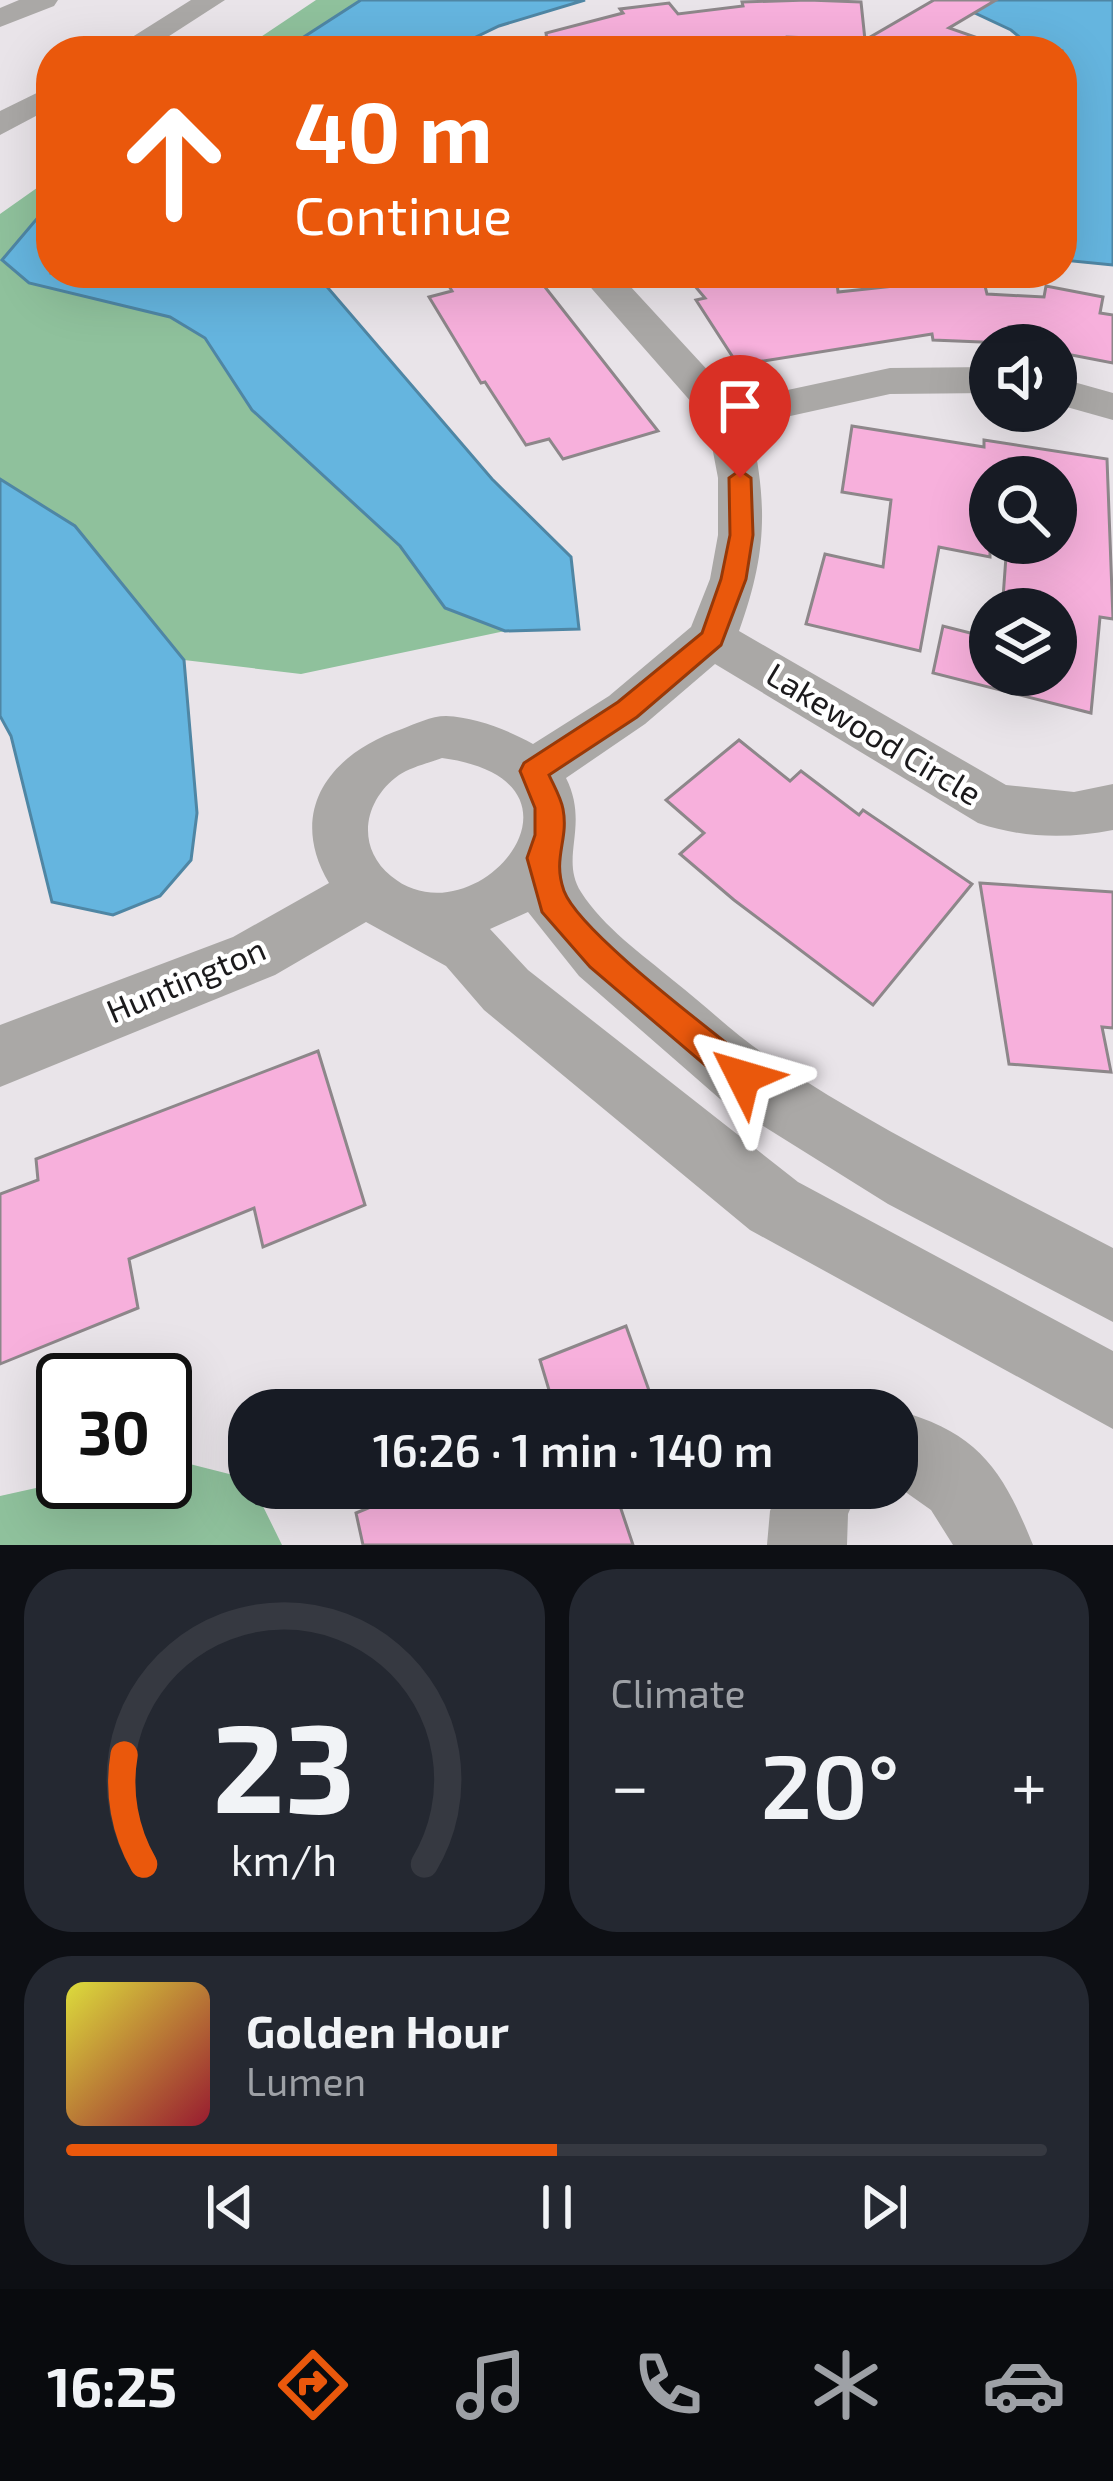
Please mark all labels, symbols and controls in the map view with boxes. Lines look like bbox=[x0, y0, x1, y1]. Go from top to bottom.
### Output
text: 40 m bbox=[294, 79, 493, 180]
icon: ahead bbox=[96, 84, 252, 240]
text: Continue bbox=[294, 181, 512, 246]
map controls bbox=[969, 324, 1077, 696]
button: sound bbox=[969, 324, 1077, 432]
pin bbox=[689, 355, 791, 478]
icon: arrive bbox=[707, 373, 773, 439]
button: search bbox=[969, 456, 1077, 564]
button: layers bbox=[969, 588, 1077, 696]
street label: Lakewood Circle bbox=[760, 653, 989, 813]
street label: Huntington bbox=[100, 928, 271, 1030]
position arrow bbox=[680, 1014, 806, 1140]
speed limit sign: 30 bbox=[36, 1353, 192, 1509]
text: 16:26 · 1 min · 140 m bbox=[373, 1422, 773, 1476]
text: Climate bbox=[611, 1669, 745, 1716]
text: 23 bbox=[213, 1688, 356, 1838]
text: 20° bbox=[760, 1729, 899, 1837]
text: − bbox=[611, 1744, 649, 1823]
text: + bbox=[1011, 1744, 1047, 1823]
text: km/h bbox=[231, 1832, 337, 1884]
text: Golden Hour bbox=[246, 2003, 509, 2057]
text: Lumen bbox=[246, 2057, 366, 2104]
icon: previous bbox=[197, 2174, 263, 2240]
icon: pause bbox=[524, 2174, 590, 2240]
icon: next bbox=[851, 2174, 917, 2240]
icon: directions bbox=[271, 2343, 355, 2427]
icon: music bbox=[449, 2343, 533, 2427]
icon: phone bbox=[626, 2343, 710, 2427]
icon: climate bbox=[804, 2343, 888, 2427]
icon: car bbox=[982, 2343, 1066, 2427]
text: 16:25 bbox=[47, 2353, 177, 2418]

